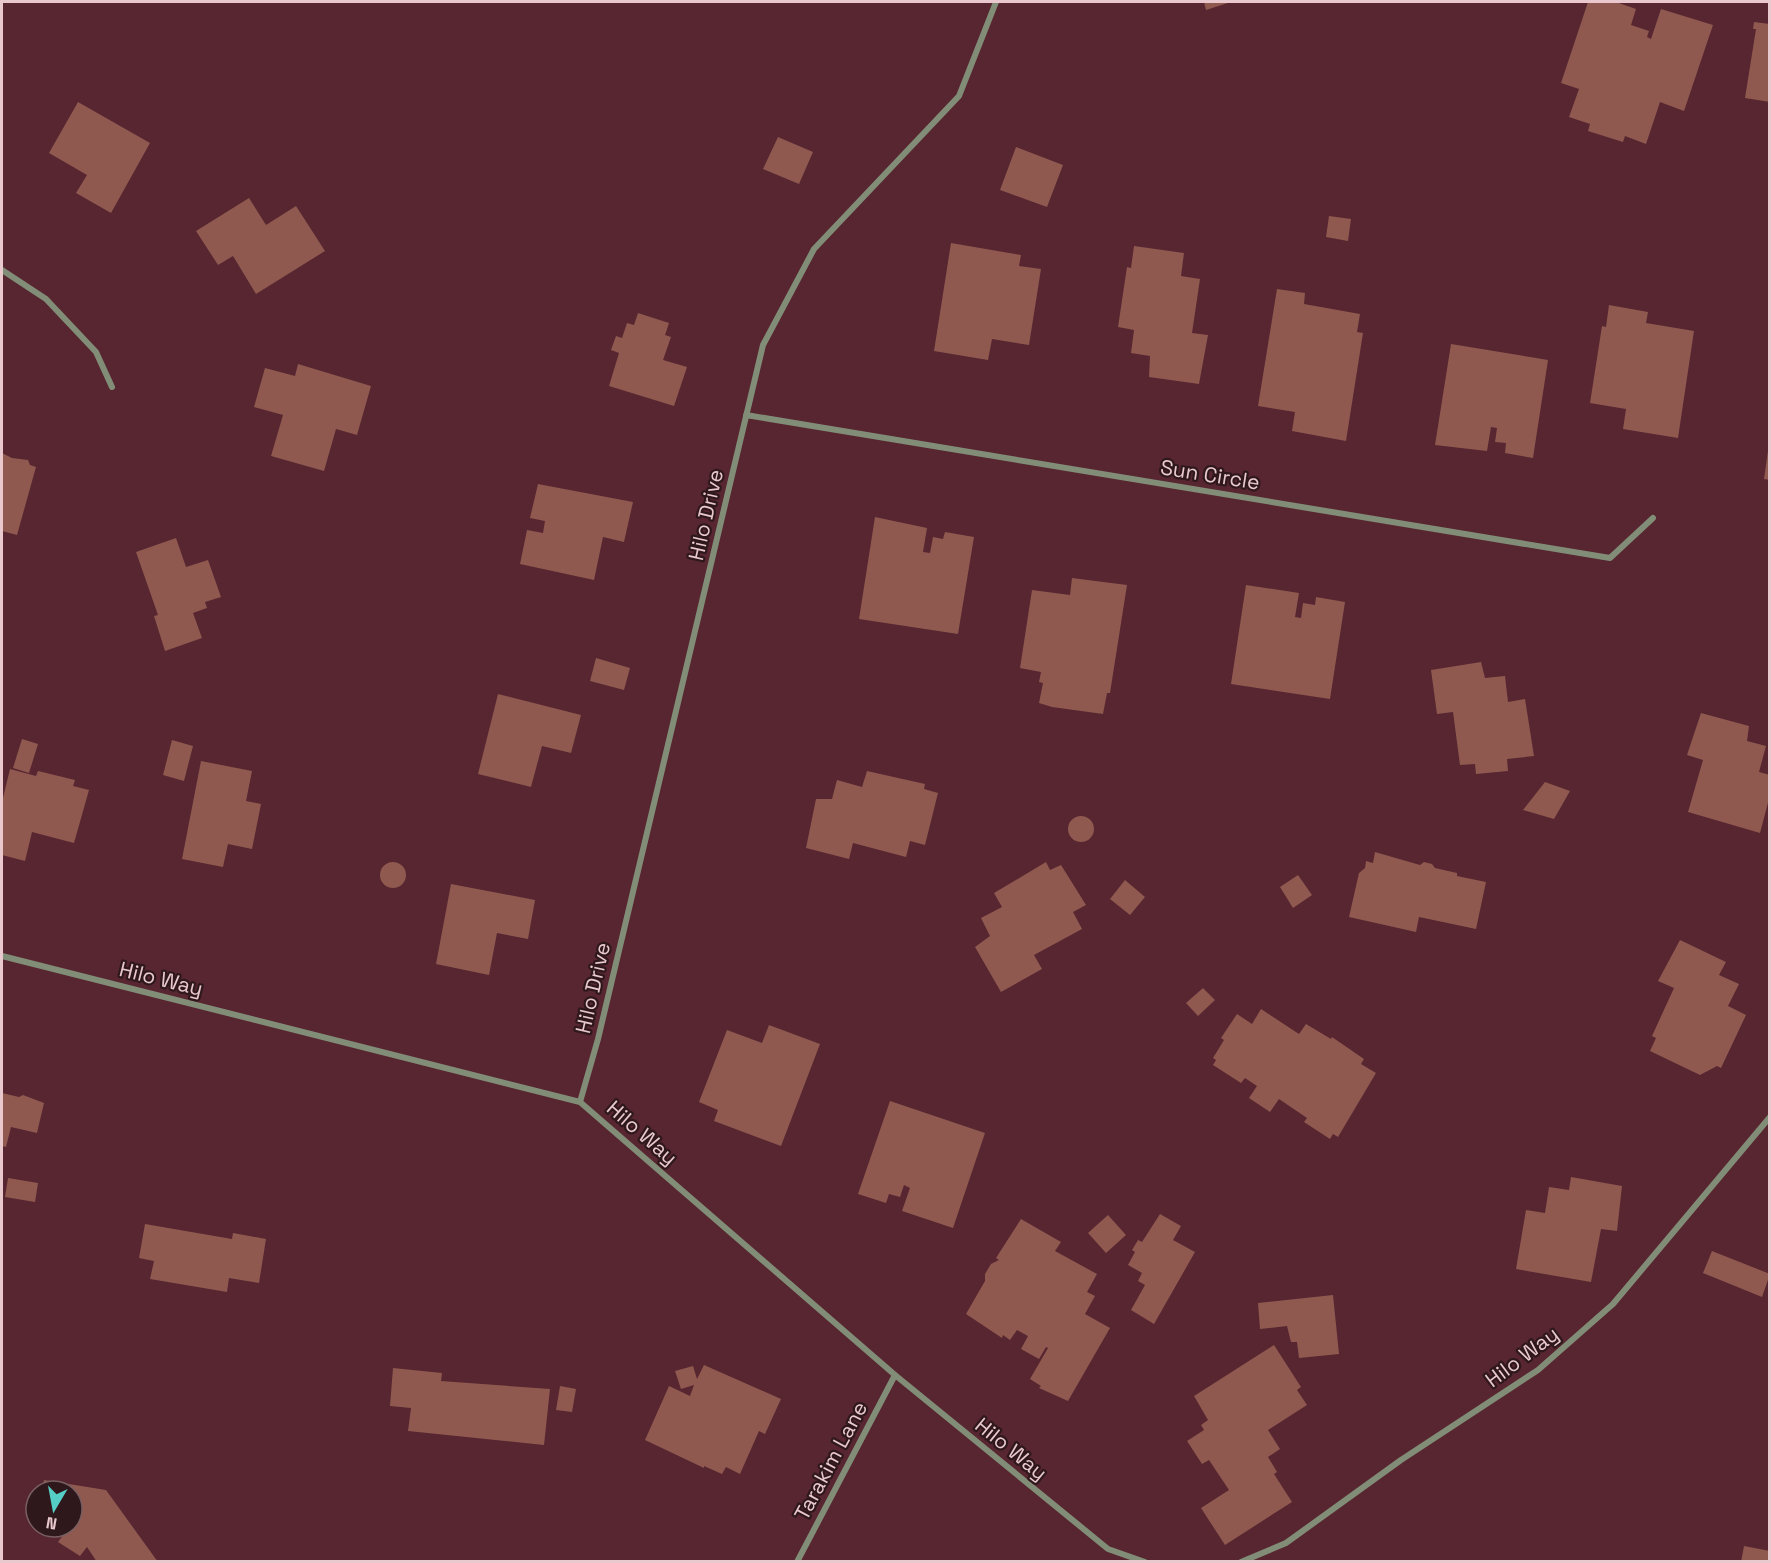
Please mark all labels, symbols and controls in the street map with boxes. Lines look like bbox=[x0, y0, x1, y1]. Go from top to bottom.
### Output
street label: Sun Circle bbox=[1158, 453, 1262, 496]
street label: Hilo Drive bbox=[682, 467, 729, 563]
street label: Hilo Drive bbox=[569, 940, 616, 1036]
street label: Hilo Way bbox=[117, 955, 206, 1002]
street label: Hilo Way bbox=[601, 1095, 683, 1171]
street label: Hilo Way bbox=[1480, 1320, 1564, 1393]
street label: Tarakim Lane bbox=[788, 1397, 873, 1525]
street label: Hilo Way bbox=[970, 1411, 1053, 1486]
north arrow bbox=[24, 1479, 84, 1539]
text: N bbox=[44, 1512, 59, 1535]

